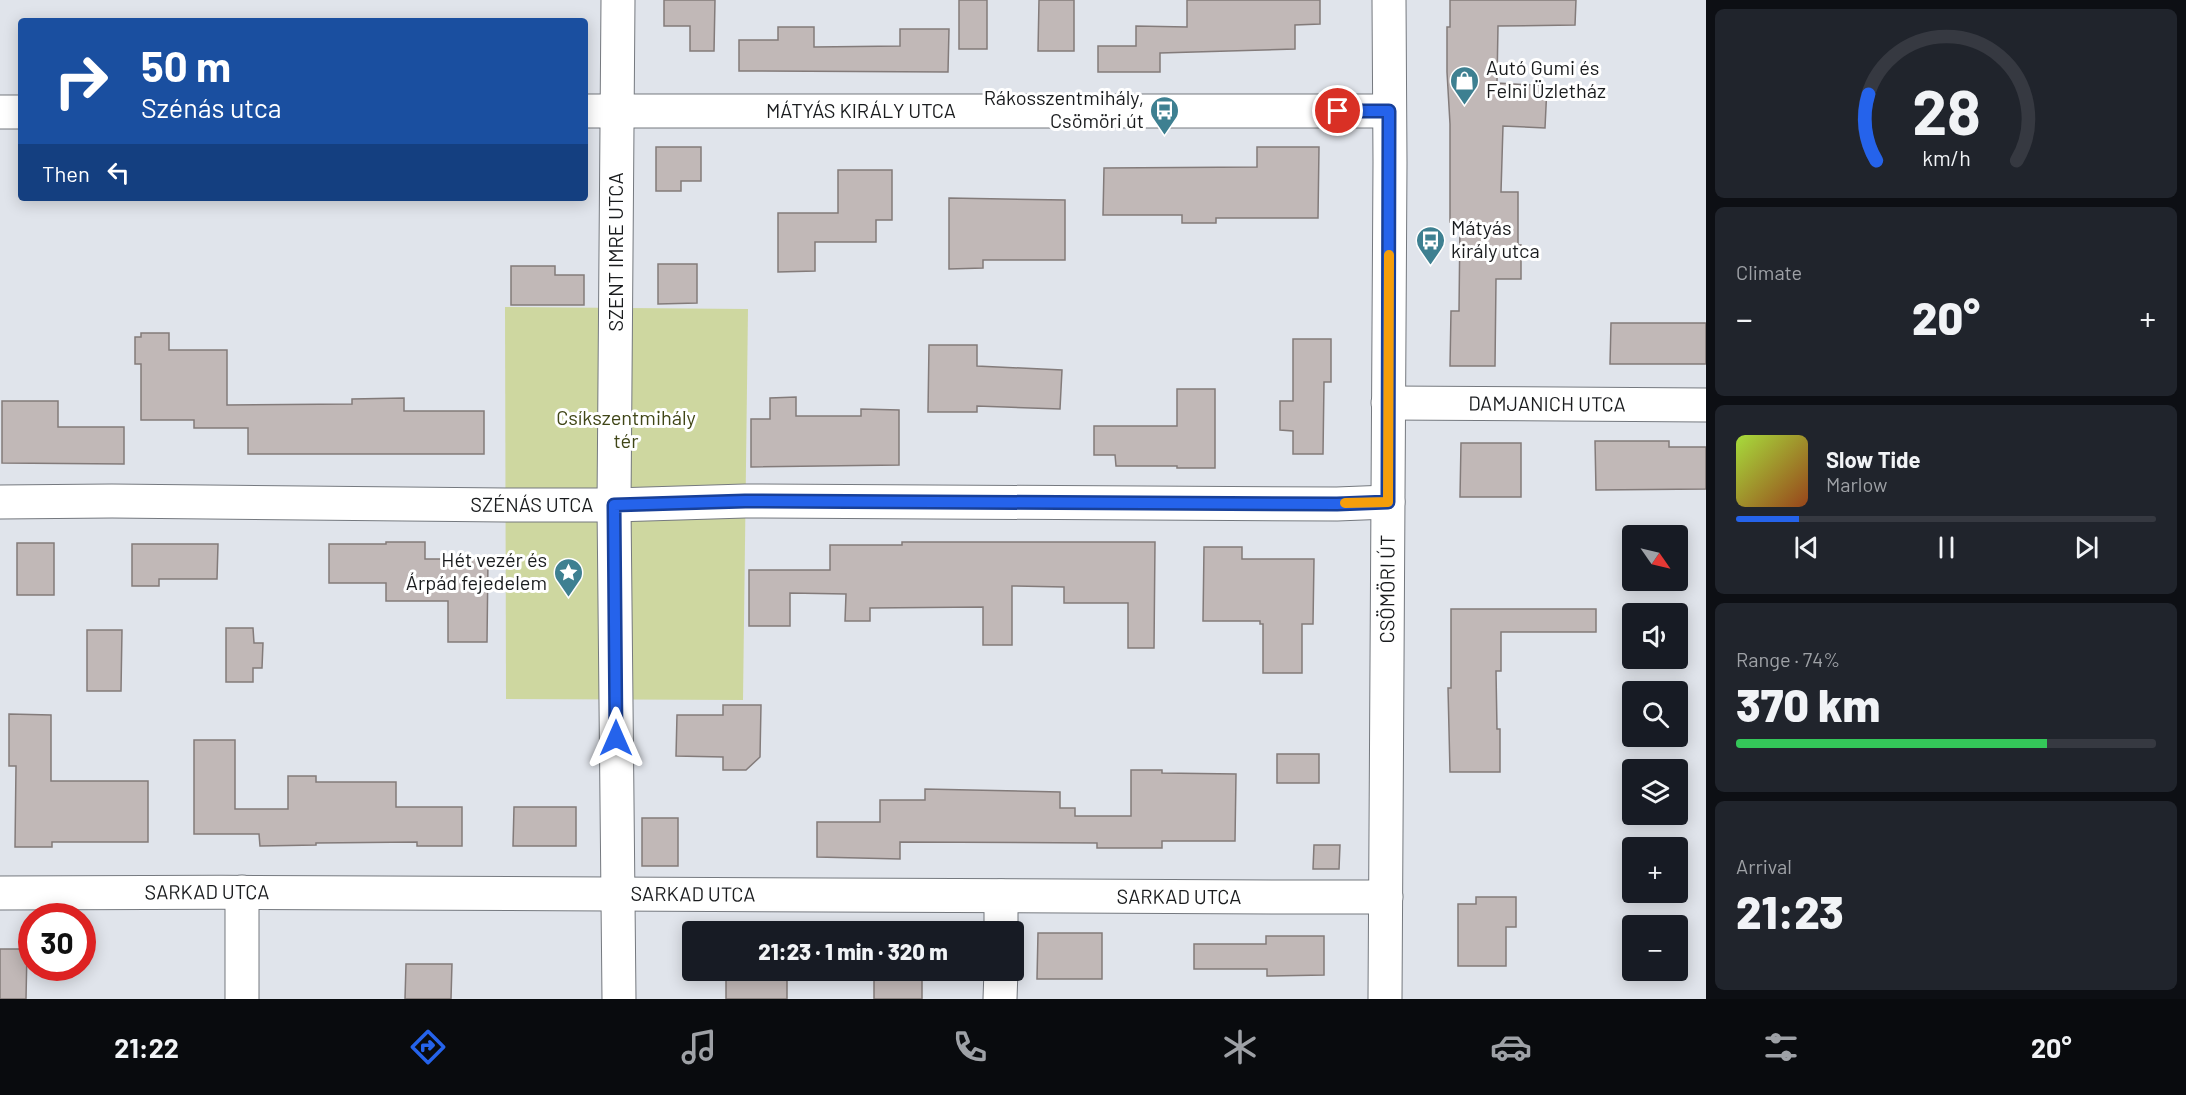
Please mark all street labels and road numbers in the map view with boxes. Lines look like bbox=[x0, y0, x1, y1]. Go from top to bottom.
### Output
street label: MÁTYÁS KIRÁLY UTCA bbox=[766, 98, 956, 122]
street label: SZENT IMRE UTCA bbox=[603, 172, 627, 332]
street label: DAMJANICH UTCA bbox=[1468, 391, 1626, 415]
street label: SZÉNÁS UTCA bbox=[470, 492, 594, 516]
street label: CSÖMÖRI ÚT bbox=[1374, 535, 1399, 643]
street label: SARKAD UTCA bbox=[144, 879, 270, 903]
street label: SARKAD UTCA bbox=[630, 881, 756, 906]
street label: SARKAD UTCA bbox=[1116, 884, 1242, 908]

